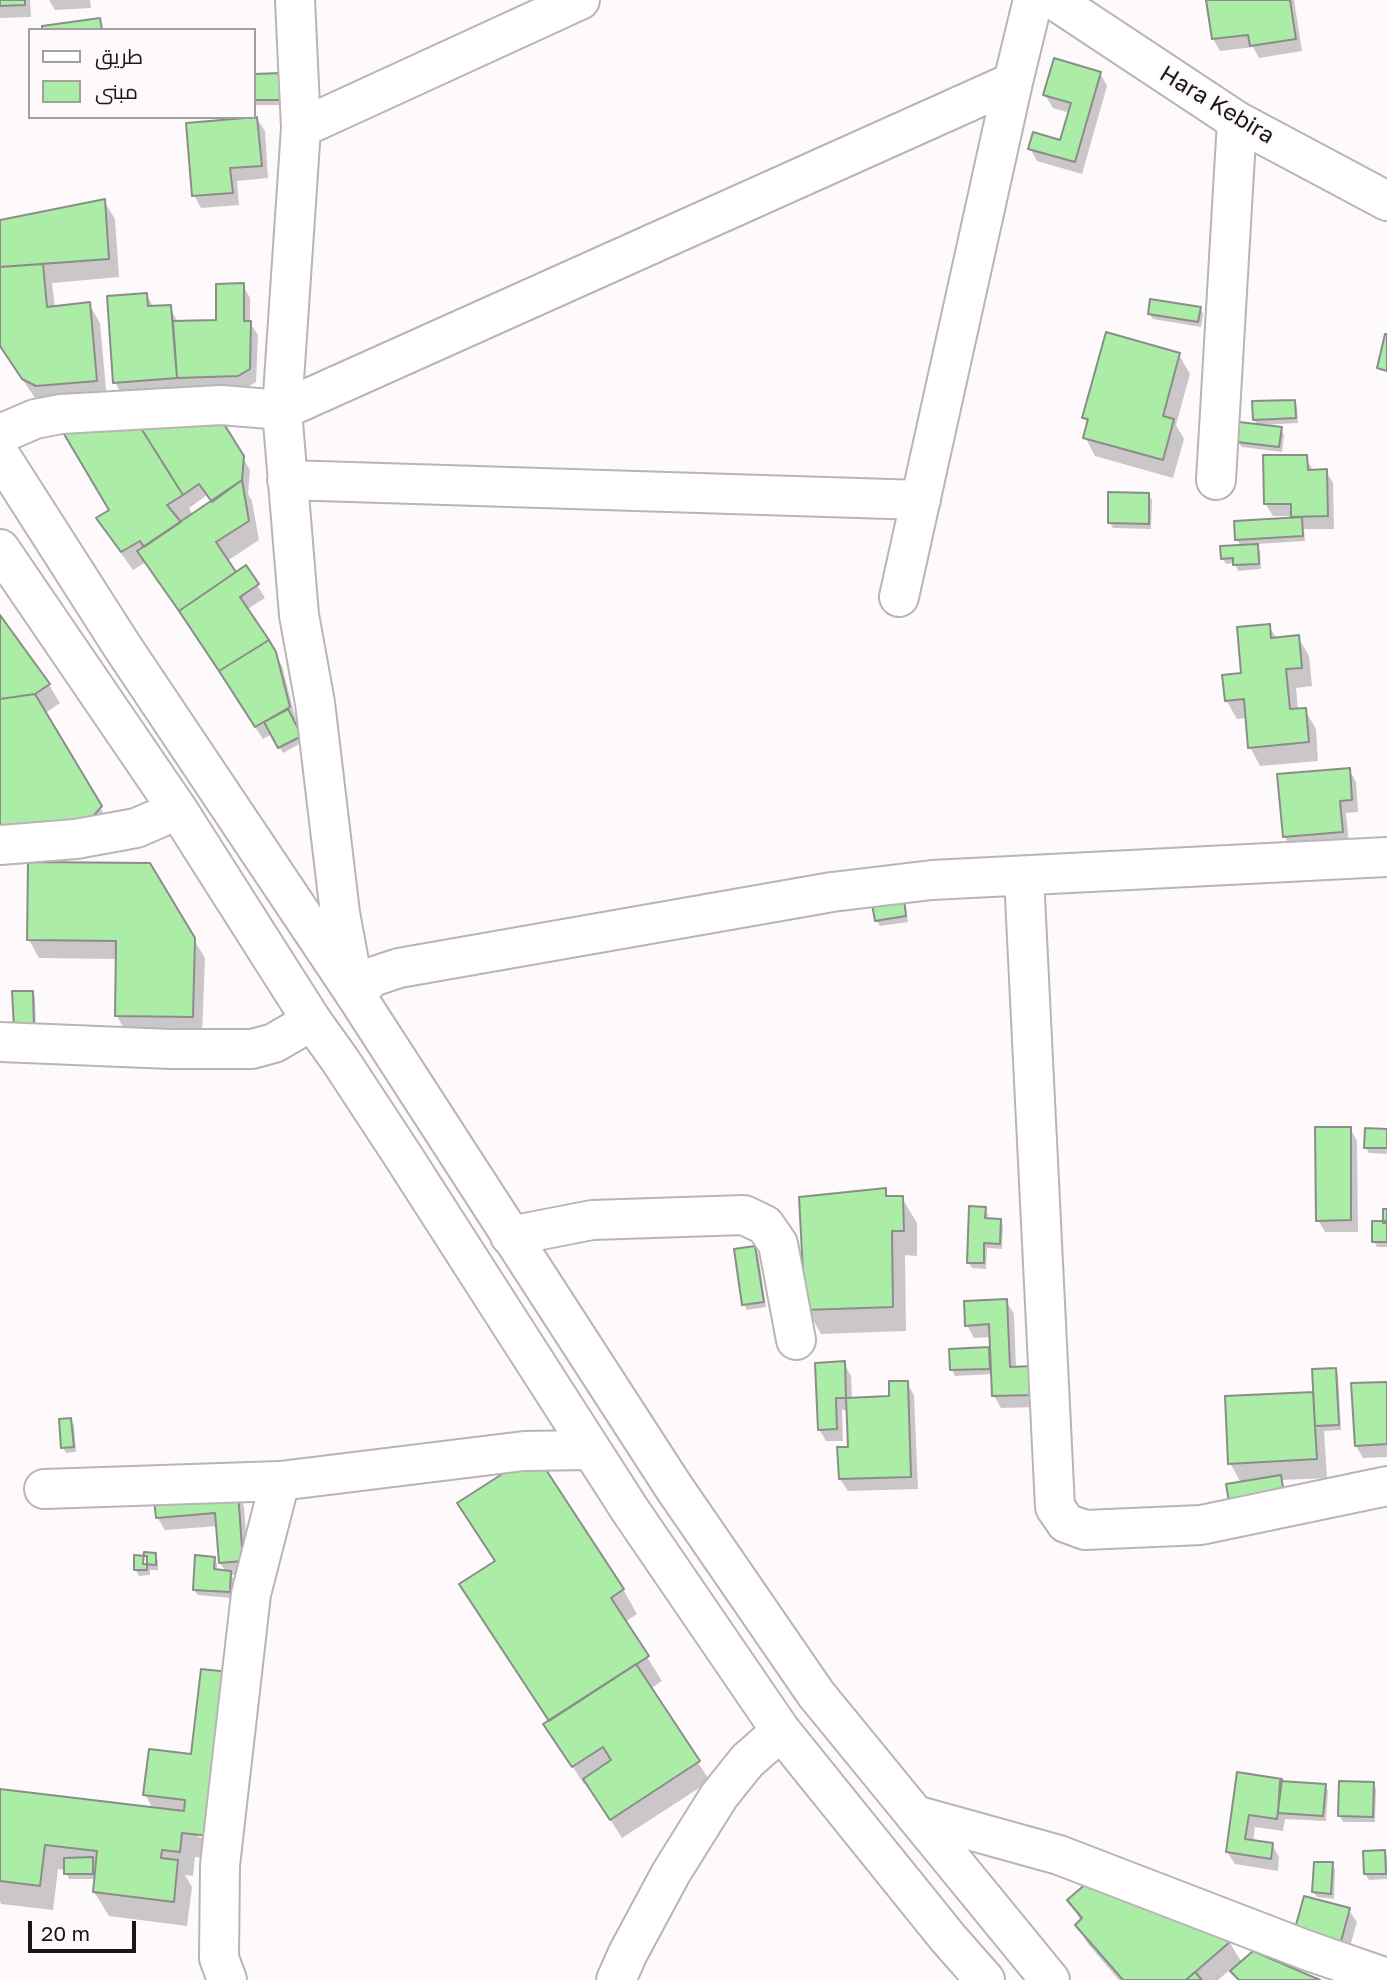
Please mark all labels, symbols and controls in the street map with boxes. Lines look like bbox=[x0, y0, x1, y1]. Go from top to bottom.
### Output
legend bbox=[28, 28, 256, 119]
text: طريق bbox=[95, 43, 143, 69]
street label: Hara Kebira bbox=[1155, 60, 1279, 150]
text: مبنى bbox=[95, 78, 138, 104]
scale bar bbox=[32, 1906, 140, 1950]
text: 20 m bbox=[41, 1920, 90, 1946]

